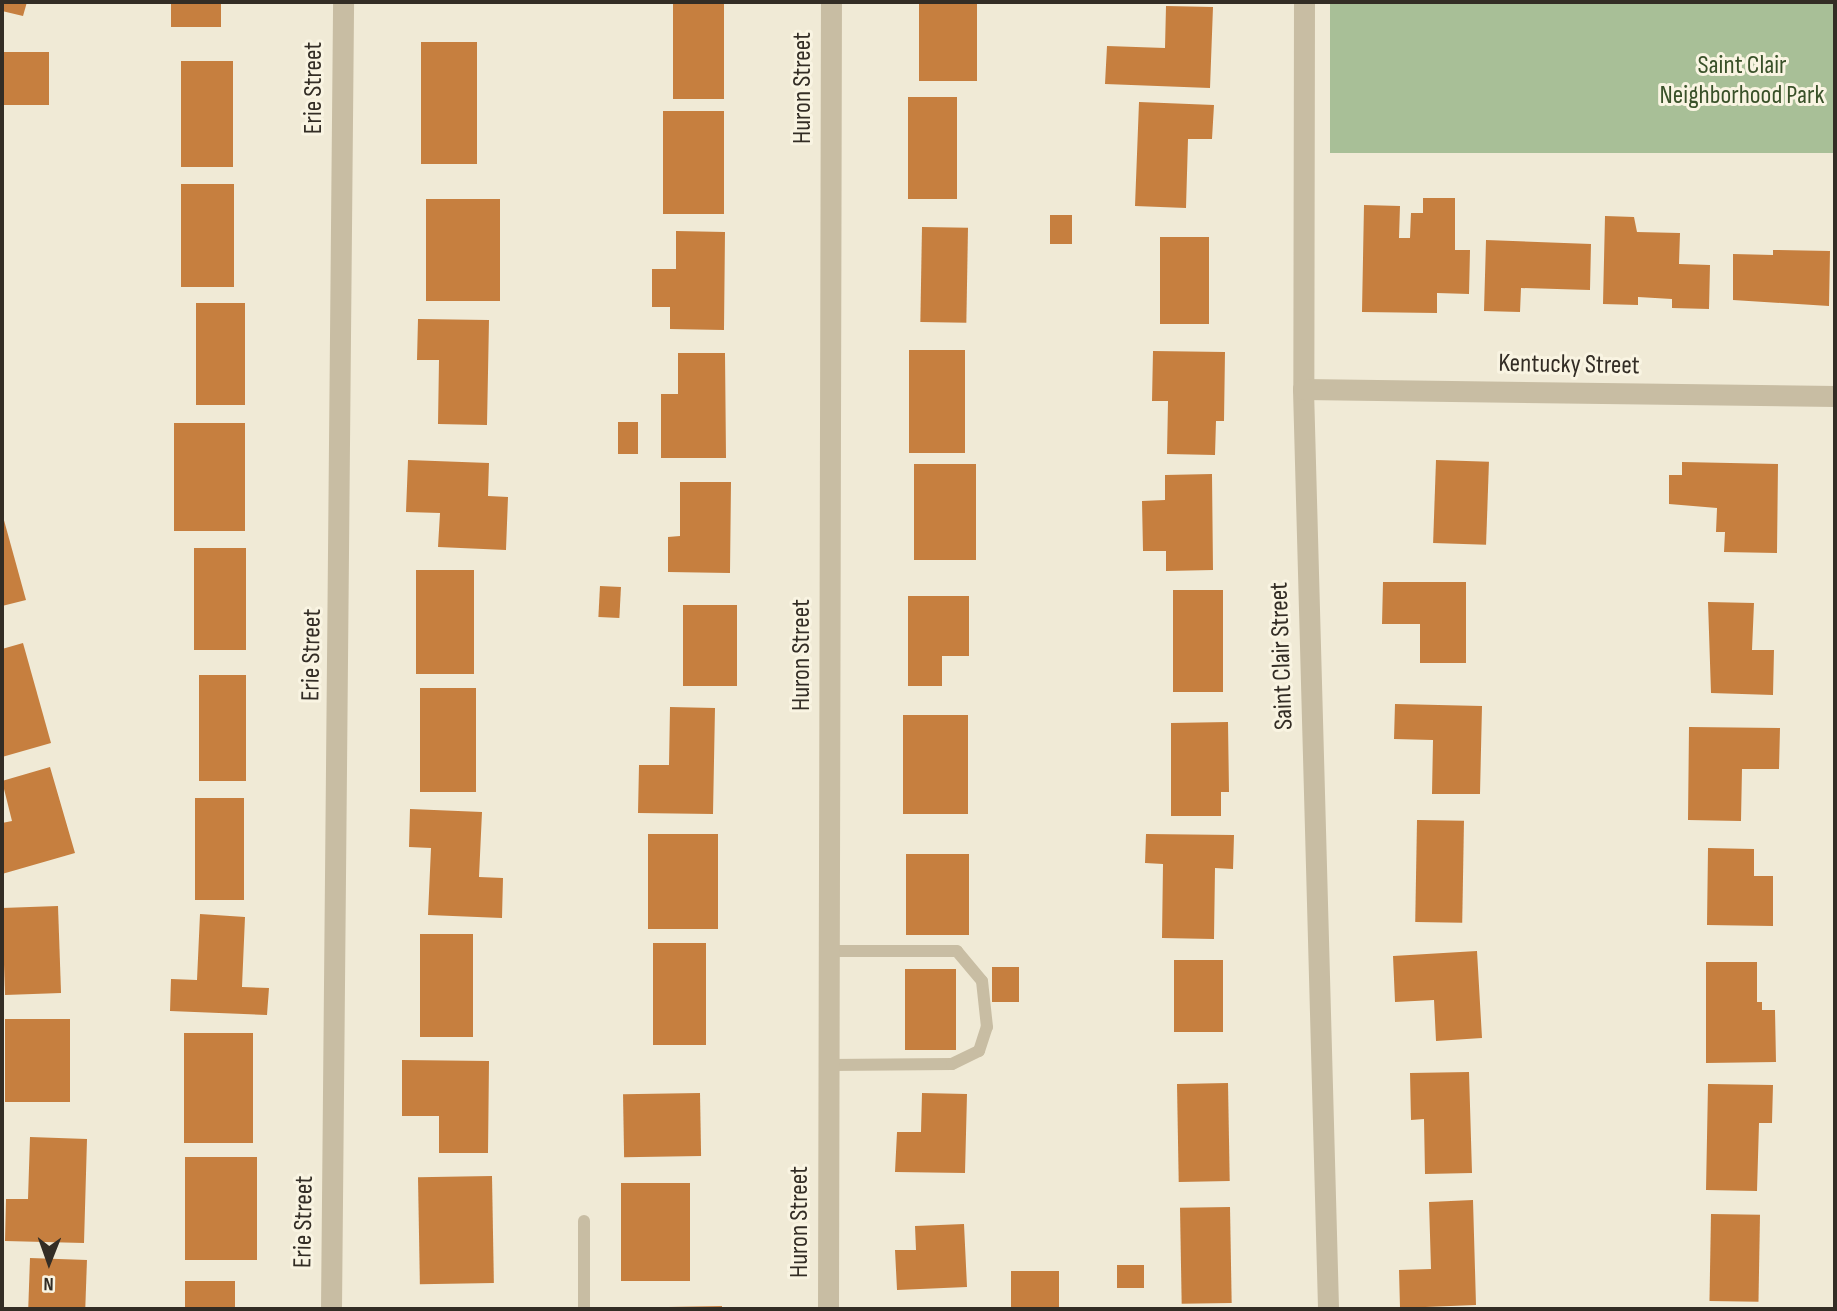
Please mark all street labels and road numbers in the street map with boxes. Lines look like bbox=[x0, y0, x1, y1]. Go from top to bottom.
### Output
street label: Huron Street bbox=[787, 32, 819, 144]
street label: Erie Street bbox=[298, 42, 330, 134]
street label: Kentucky Street bbox=[1498, 348, 1640, 382]
street label: Saint Clair Street bbox=[1264, 581, 1300, 731]
street label: Huron Street bbox=[786, 599, 818, 711]
street label: Erie Street bbox=[296, 609, 328, 701]
street label: Huron Street bbox=[784, 1166, 816, 1278]
street label: Erie Street bbox=[288, 1176, 320, 1268]

